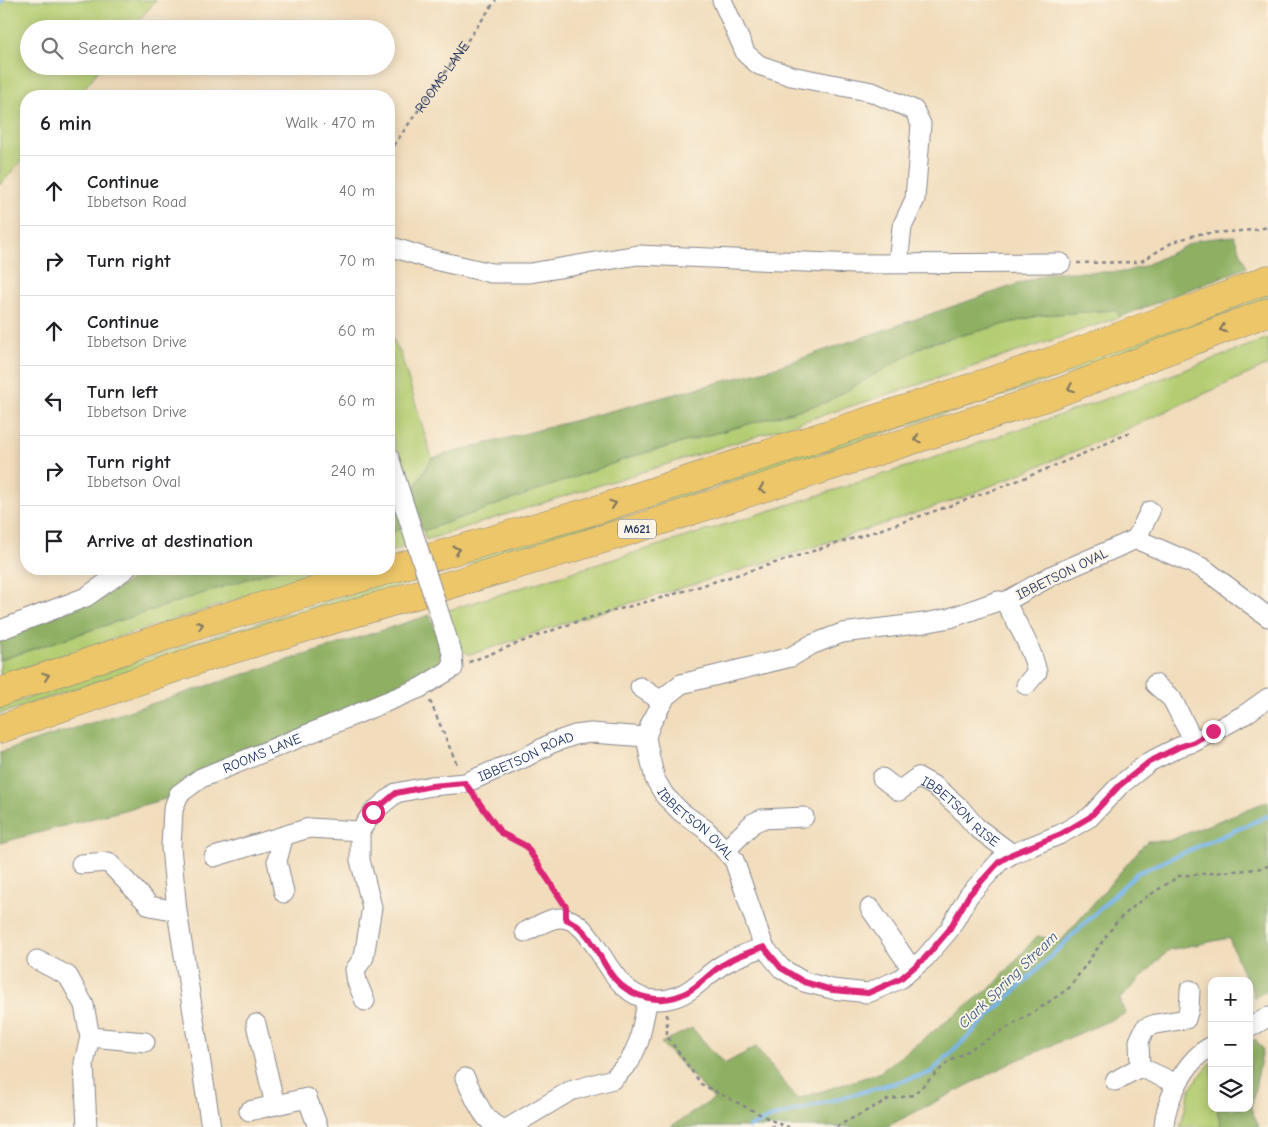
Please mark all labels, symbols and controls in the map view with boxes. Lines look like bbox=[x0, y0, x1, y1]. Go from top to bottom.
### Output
search box bbox=[20, 20, 395, 75]
icon: search bbox=[38, 34, 66, 62]
text: Search here bbox=[78, 37, 177, 59]
street label: ROOMS LANE bbox=[411, 38, 473, 116]
text: 6 min bbox=[40, 111, 92, 135]
text: Walk · 470 m bbox=[286, 114, 375, 132]
text: Continue bbox=[87, 171, 159, 193]
icon: ahead bbox=[40, 177, 68, 205]
text: 40 m bbox=[339, 182, 375, 200]
text: Ibbetson Road bbox=[87, 193, 187, 211]
icon: right bbox=[40, 247, 68, 275]
text: Turn right bbox=[87, 250, 171, 272]
text: 70 m bbox=[339, 252, 375, 270]
text: Continue bbox=[87, 311, 159, 333]
icon: ahead bbox=[40, 317, 68, 345]
text: 60 m bbox=[338, 322, 375, 340]
one-way arrow bbox=[1219, 323, 1227, 333]
text: Ibbetson Drive bbox=[87, 333, 187, 351]
text: Turn left bbox=[87, 381, 158, 403]
one-way arrow bbox=[1067, 382, 1076, 392]
icon: left bbox=[40, 387, 68, 415]
text: 60 m bbox=[338, 392, 375, 410]
text: Ibbetson Drive bbox=[87, 403, 187, 421]
one-way arrow bbox=[913, 433, 921, 443]
text: Turn right bbox=[87, 451, 171, 473]
icon: right bbox=[40, 457, 68, 485]
text: 240 m bbox=[331, 462, 375, 480]
text: Ibbetson Oval bbox=[87, 473, 181, 491]
one-way arrow bbox=[758, 483, 767, 493]
one-way arrow bbox=[608, 500, 617, 510]
road number: M621 bbox=[618, 520, 656, 538]
icon: arrive bbox=[40, 527, 68, 555]
text: Arrive at destination bbox=[87, 530, 253, 552]
one-way arrow bbox=[452, 545, 461, 555]
street label: IBBETSON OVAL bbox=[1013, 545, 1111, 603]
one-way arrow bbox=[196, 620, 204, 630]
one-way arrow bbox=[42, 672, 50, 682]
route end bbox=[1202, 720, 1225, 743]
street label: IBBETSON ROAD bbox=[475, 728, 576, 785]
street label: ROOMS LANE bbox=[220, 729, 304, 777]
street label: IBBETSON RISE bbox=[919, 772, 1003, 850]
street label: IBBETSON OVAL bbox=[653, 784, 738, 864]
route start bbox=[362, 801, 385, 824]
water label: Clark Spring Stream bbox=[954, 928, 1062, 1032]
map controls bbox=[1208, 977, 1253, 1112]
button: + bbox=[1208, 977, 1253, 1022]
button: − bbox=[1208, 1022, 1253, 1067]
button: layers bbox=[1208, 1067, 1253, 1112]

